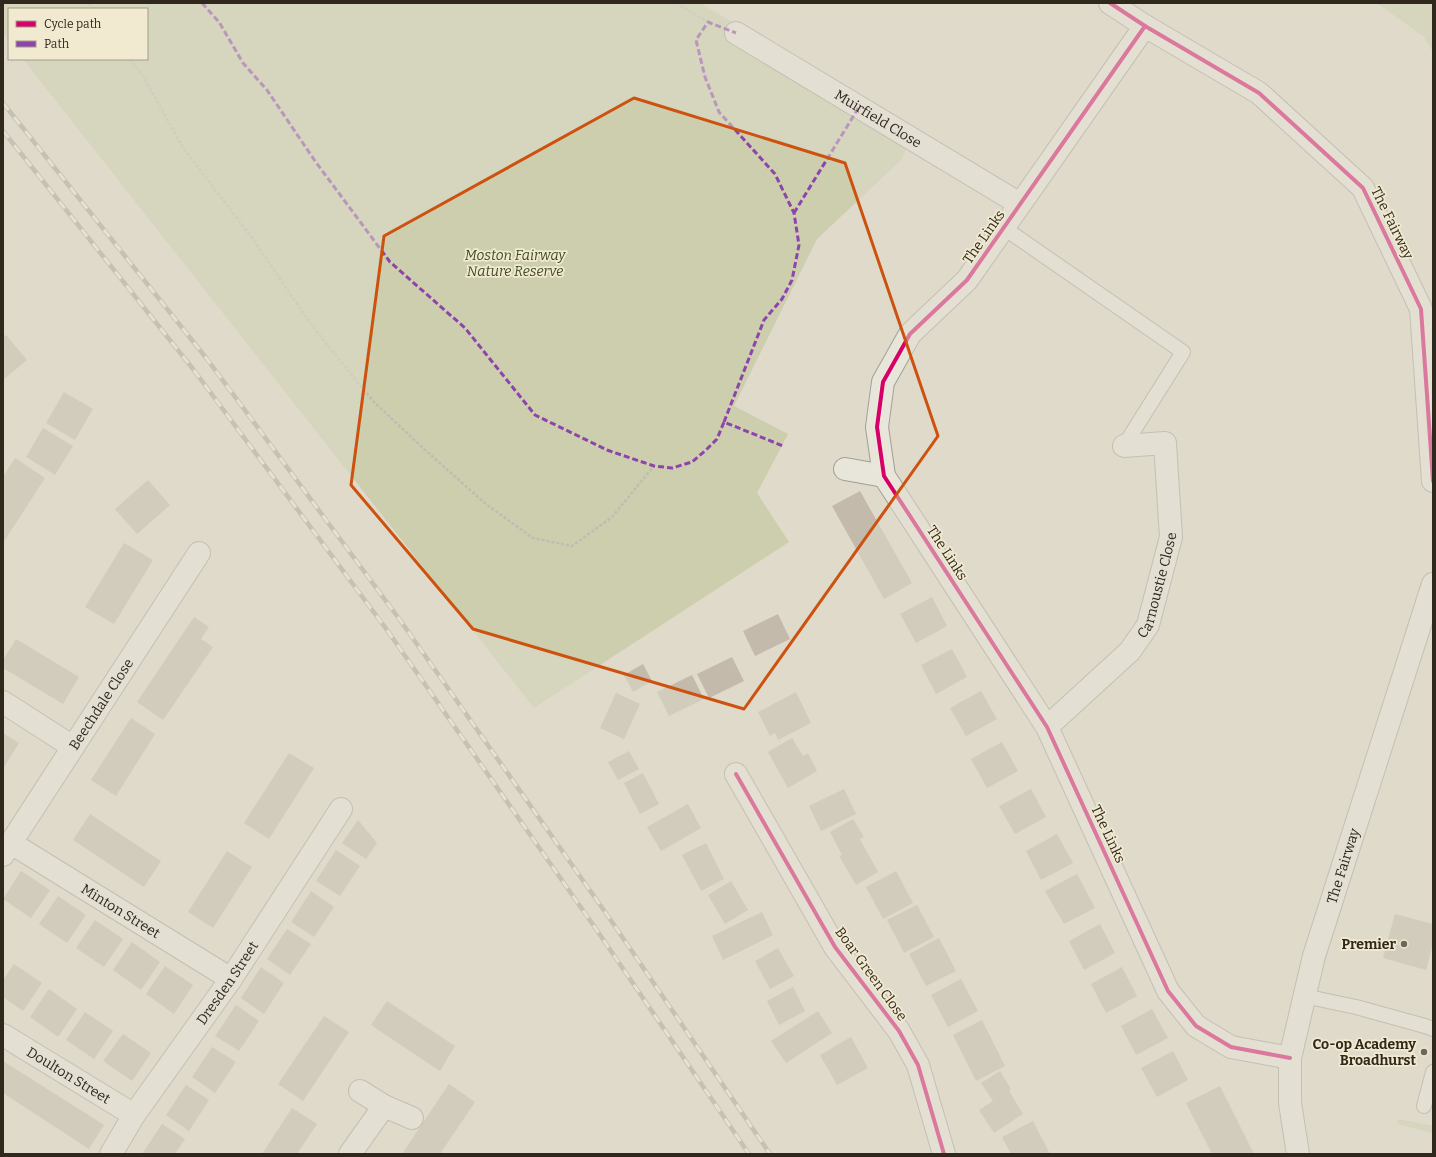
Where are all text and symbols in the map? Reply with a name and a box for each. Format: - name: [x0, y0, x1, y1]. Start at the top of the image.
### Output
- legend: [8, 8, 148, 60]
- text: Cycle path: [44, 17, 102, 31]
- text: Path: [44, 37, 70, 51]
- street label: Muirfield Close: [832, 86, 925, 151]
- street label: The Fairway: [1367, 184, 1417, 262]
- street label: The Links: [959, 207, 1009, 267]
- park label: Moston Fairway Nature Reserve: [465, 247, 566, 280]
- street label: The Links: [923, 522, 971, 584]
- street label: Carnoustie Close: [1133, 532, 1180, 641]
- street label: Beechdale Close: [65, 655, 137, 753]
- street label: The Links: [1087, 802, 1129, 866]
- street label: The Fairway: [1323, 825, 1363, 906]
- street label: Minton Street: [78, 880, 163, 942]
- street label: Boar Green Close: [831, 924, 911, 1024]
- place label: Premier: [1341, 936, 1396, 953]
- street label: Dresden Street: [193, 938, 262, 1028]
- marker: Premier: [1399, 939, 1409, 949]
- place label: Co-op Academy Broadhurst: [1313, 1036, 1416, 1069]
- street label: Doulton Street: [24, 1043, 114, 1107]
- marker: Co-op Academy Broadhurst: [1419, 1047, 1429, 1057]

